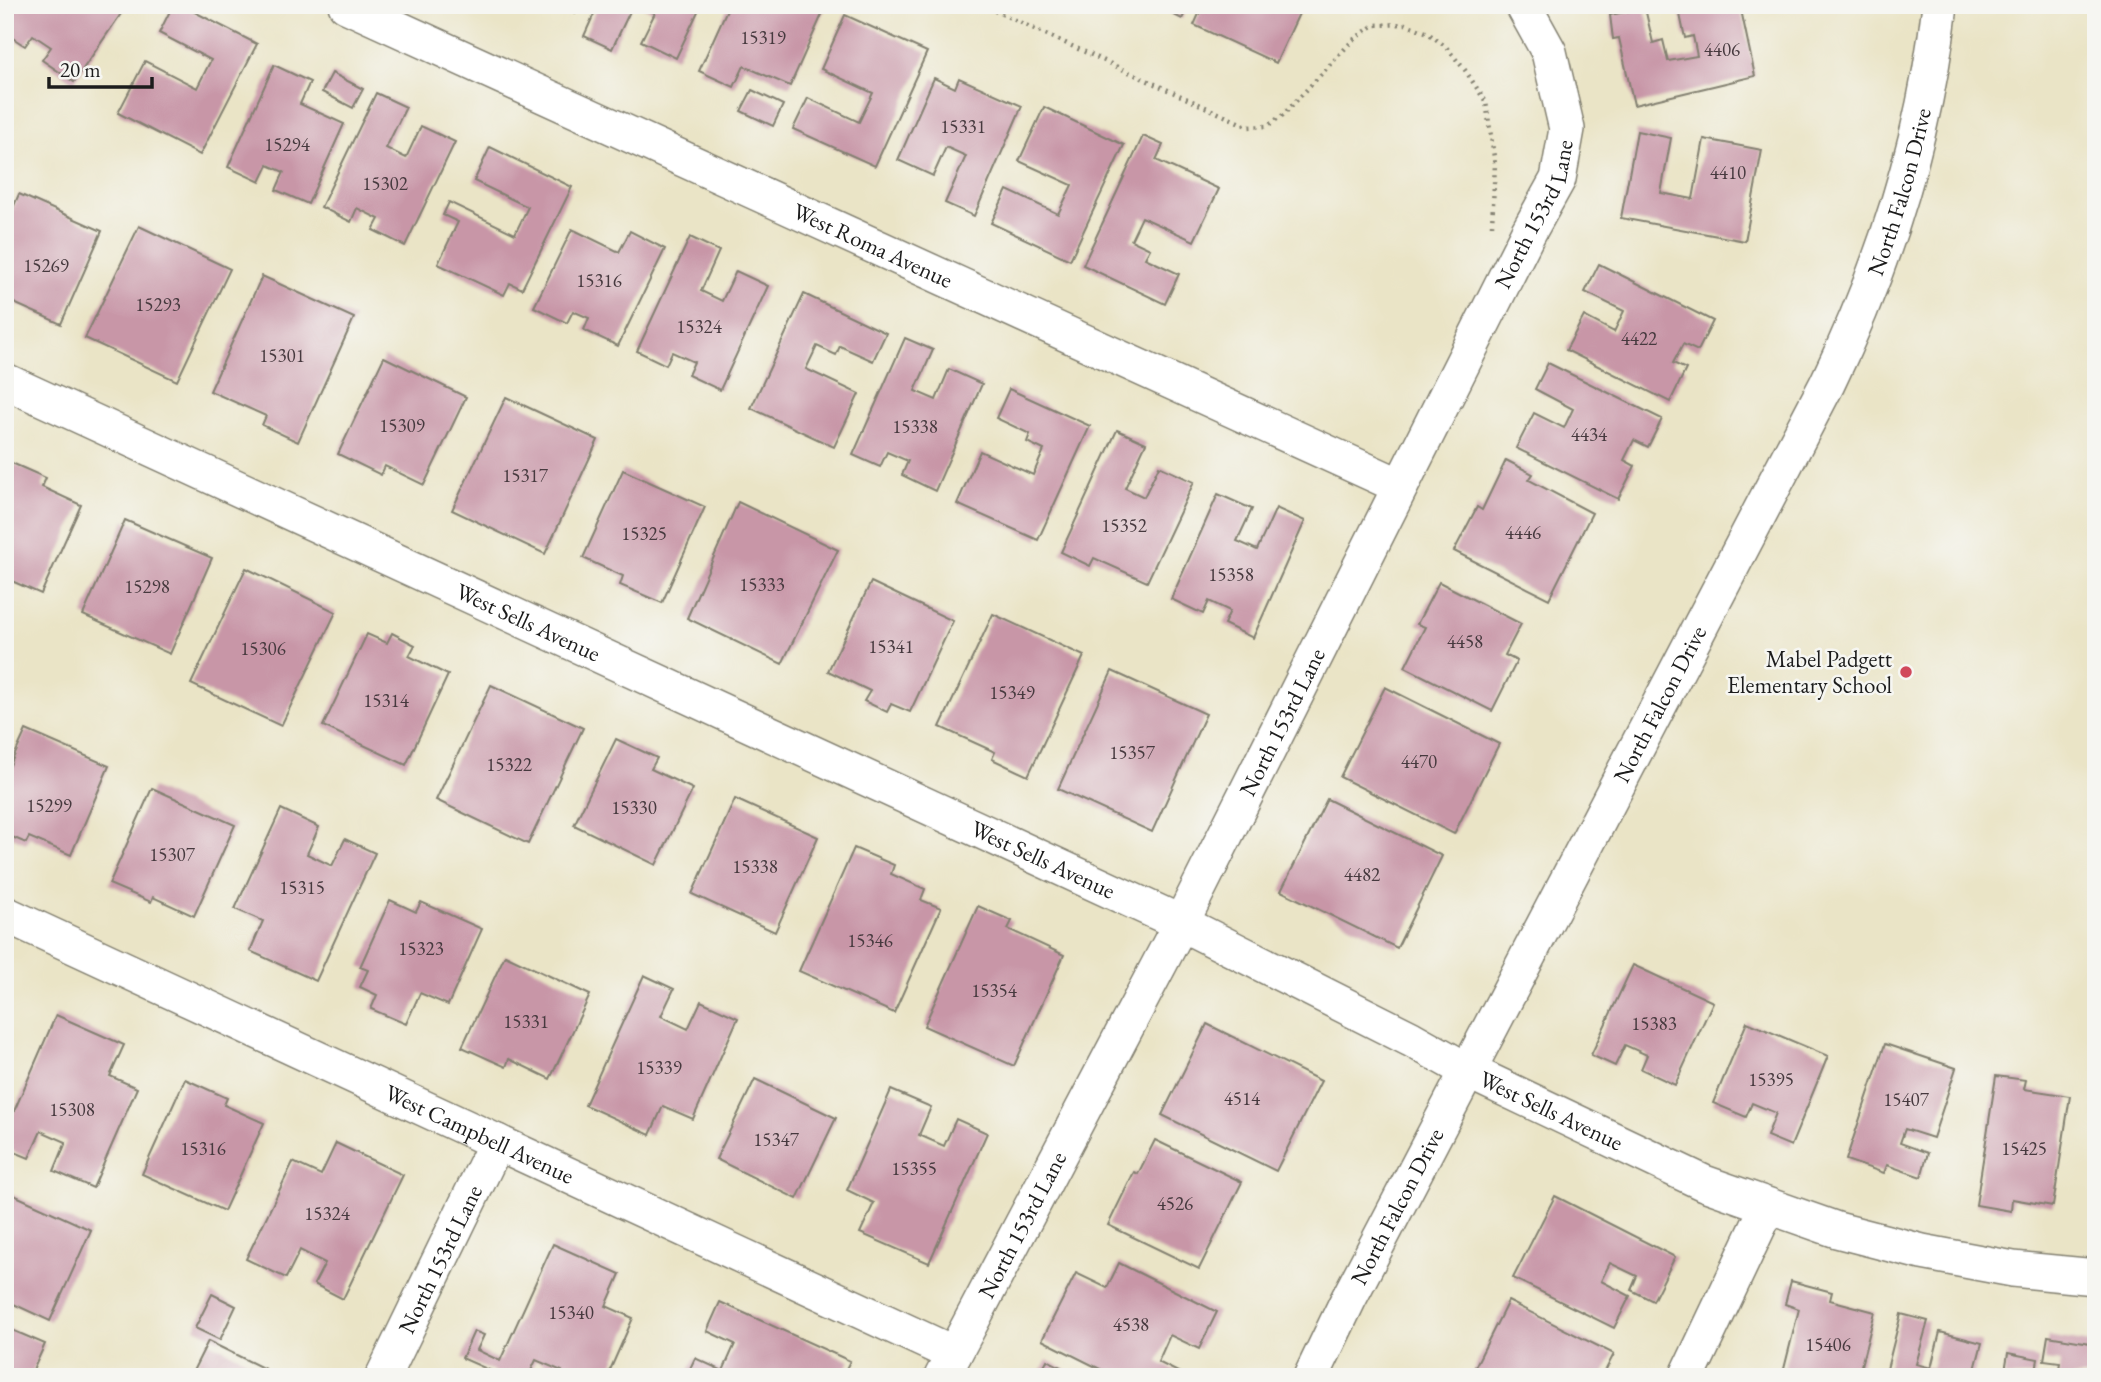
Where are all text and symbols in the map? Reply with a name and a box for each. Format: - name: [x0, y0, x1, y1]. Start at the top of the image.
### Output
- house number: 15319: [740, 25, 786, 50]
- house number: 4406: [1704, 37, 1740, 62]
- scale bar: [49, 46, 152, 90]
- text: 20 m: [60, 56, 101, 83]
- street label: North Falcon Drive: [1860, 105, 1938, 280]
- house number: 15331: [940, 114, 986, 139]
- house number: 15294: [264, 132, 311, 157]
- street label: North 153rd Lane: [1487, 137, 1580, 294]
- house number: 4410: [1710, 160, 1746, 185]
- house number: 15302: [362, 171, 408, 196]
- street label: West Roma Avenue: [788, 196, 957, 295]
- house number: 15269: [23, 253, 69, 278]
- house number: 15316: [576, 268, 622, 293]
- house number: 15293: [135, 292, 181, 317]
- house number: 15324: [676, 314, 723, 339]
- house number: 4422: [1621, 326, 1657, 351]
- house number: 15301: [259, 343, 305, 368]
- house number: 15309: [379, 413, 425, 438]
- house number: 15338: [892, 414, 938, 439]
- house number: 4434: [1571, 422, 1608, 447]
- house number: 15317: [502, 463, 549, 488]
- house number: 15352: [1101, 513, 1147, 538]
- house number: 4446: [1505, 520, 1541, 545]
- house number: 15325: [621, 521, 667, 546]
- house number: 15358: [1208, 562, 1254, 587]
- house number: 15333: [739, 572, 785, 597]
- house number: 15298: [124, 574, 170, 599]
- street label: West Sells Avenue: [451, 576, 605, 668]
- street label: North Falcon Drive: [1606, 620, 1713, 788]
- house number: 4458: [1447, 629, 1483, 654]
- house number: 15341: [868, 634, 914, 659]
- house number: 15306: [240, 636, 286, 661]
- street label: North 153rd Lane: [1232, 643, 1332, 801]
- place label: Mabel Padgett Elementary School: [1727, 644, 1893, 700]
- marker: Mabel Padgett Elementary School: [1898, 664, 1914, 680]
- house number: 15349: [989, 680, 1035, 705]
- house number: 15314: [363, 688, 410, 713]
- house number: 15357: [1109, 740, 1156, 765]
- house number: 4470: [1401, 749, 1437, 774]
- house number: 15322: [486, 752, 532, 777]
- house number: 15299: [26, 793, 72, 818]
- house number: 15330: [611, 795, 657, 820]
- street label: West Sells Avenue: [966, 813, 1120, 906]
- house number: 15307: [149, 842, 196, 867]
- house number: 15338: [732, 854, 778, 879]
- house number: 4482: [1344, 862, 1380, 887]
- house number: 15315: [279, 875, 325, 900]
- house number: 15346: [847, 928, 893, 953]
- house number: 15323: [398, 936, 444, 961]
- house number: 15354: [971, 978, 1018, 1003]
- house number: 15331: [503, 1009, 549, 1034]
- house number: 15383: [1631, 1011, 1677, 1036]
- house number: 15339: [636, 1055, 682, 1080]
- street label: West Sells Avenue: [1474, 1064, 1628, 1157]
- house number: 15395: [1748, 1067, 1794, 1092]
- street label: West Campbell Avenue: [380, 1077, 579, 1191]
- house number: 4514: [1224, 1086, 1261, 1111]
- house number: 15407: [1883, 1087, 1930, 1112]
- house number: 15308: [49, 1097, 95, 1122]
- street label: North Falcon Drive: [1344, 1123, 1450, 1290]
- house number: 15347: [753, 1127, 800, 1152]
- house number: 15316: [180, 1136, 226, 1161]
- house number: 15425: [2001, 1136, 2047, 1161]
- street label: North 153rd Lane: [971, 1146, 1073, 1303]
- house number: 15355: [891, 1156, 937, 1181]
- street label: North 153rd Lane: [391, 1180, 489, 1338]
- house number: 4526: [1157, 1191, 1193, 1216]
- house number: 15324: [304, 1201, 351, 1226]
- house number: 15340: [548, 1300, 594, 1325]
- house number: 4538: [1113, 1312, 1149, 1337]
- house number: 15406: [1805, 1332, 1851, 1357]

